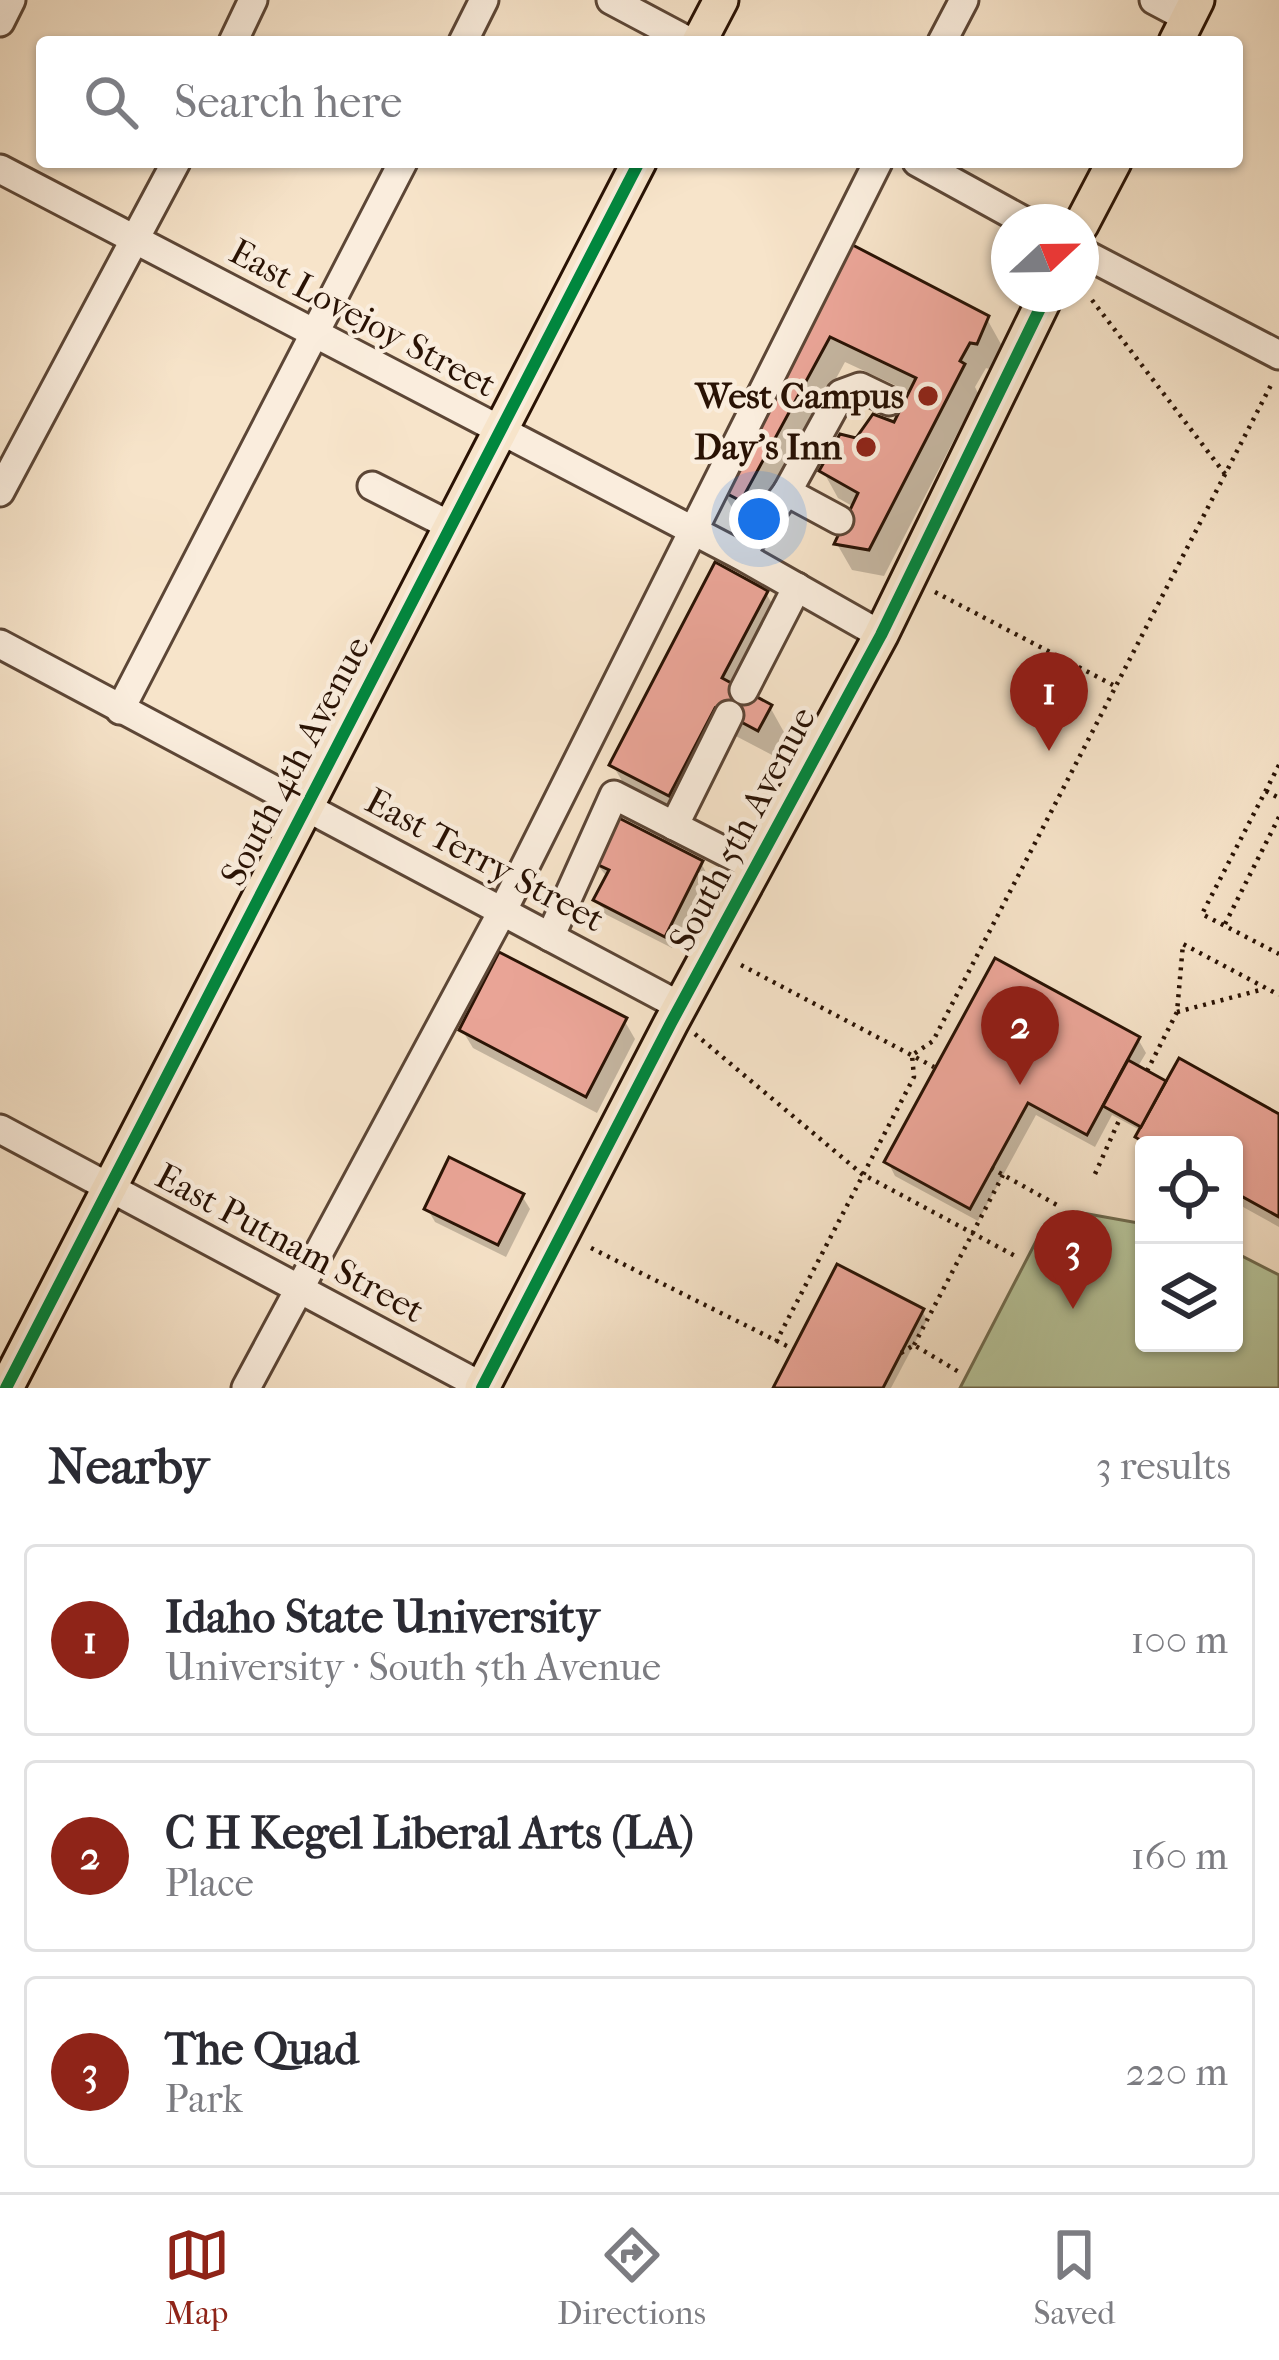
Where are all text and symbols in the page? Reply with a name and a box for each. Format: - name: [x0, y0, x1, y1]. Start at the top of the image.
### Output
- search box: [36, 36, 1243, 168]
- icon: search: [78, 69, 144, 135]
- text: Search here: [174, 76, 402, 129]
- north arrow: [991, 204, 1099, 312]
- street label: East Lovejoy Street: [223, 230, 503, 406]
- place label: West Campus: [694, 375, 904, 417]
- marker: West Campus: [915, 383, 941, 409]
- place label: Day's Inn: [694, 426, 843, 468]
- marker: Day's Inn: [853, 434, 879, 460]
- your location: [729, 489, 789, 549]
- street label: South 4th Avenue: [212, 629, 378, 893]
- pin: 1: [1010, 652, 1088, 751]
- street label: South 5th Avenue: [660, 700, 824, 958]
- street label: East Terry Street: [359, 779, 612, 941]
- pin: 2: [981, 986, 1059, 1085]
- map controls: [1135, 1136, 1243, 1352]
- button: locate: [1135, 1136, 1243, 1244]
- street label: East Putnam Street: [149, 1155, 431, 1331]
- pin: 3: [1034, 1210, 1112, 1309]
- button: layers: [1135, 1244, 1243, 1352]
- text: Nearby: [48, 1436, 209, 1496]
- text: 3 results: [1096, 1443, 1231, 1489]
- text: Idaho State University: [165, 1591, 599, 1644]
- text: 1: [83, 1617, 97, 1663]
- text: 100 m: [1130, 1617, 1228, 1663]
- text: University · South 5th Avenue: [165, 1644, 661, 1690]
- text: C H Kegel Liberal Arts (LA): [165, 1807, 694, 1860]
- text: 2: [80, 1833, 100, 1879]
- text: 160 m: [1131, 1833, 1228, 1879]
- text: Place: [165, 1860, 254, 1906]
- text: The Quad: [165, 2023, 359, 2076]
- text: 3: [82, 2049, 98, 2095]
- text: 220 m: [1126, 2049, 1228, 2095]
- text: Park: [165, 2076, 243, 2122]
- tab: Map: [164, 2222, 230, 2333]
- tab: Directions: [557, 2222, 706, 2333]
- tab: Saved: [1033, 2222, 1115, 2333]

